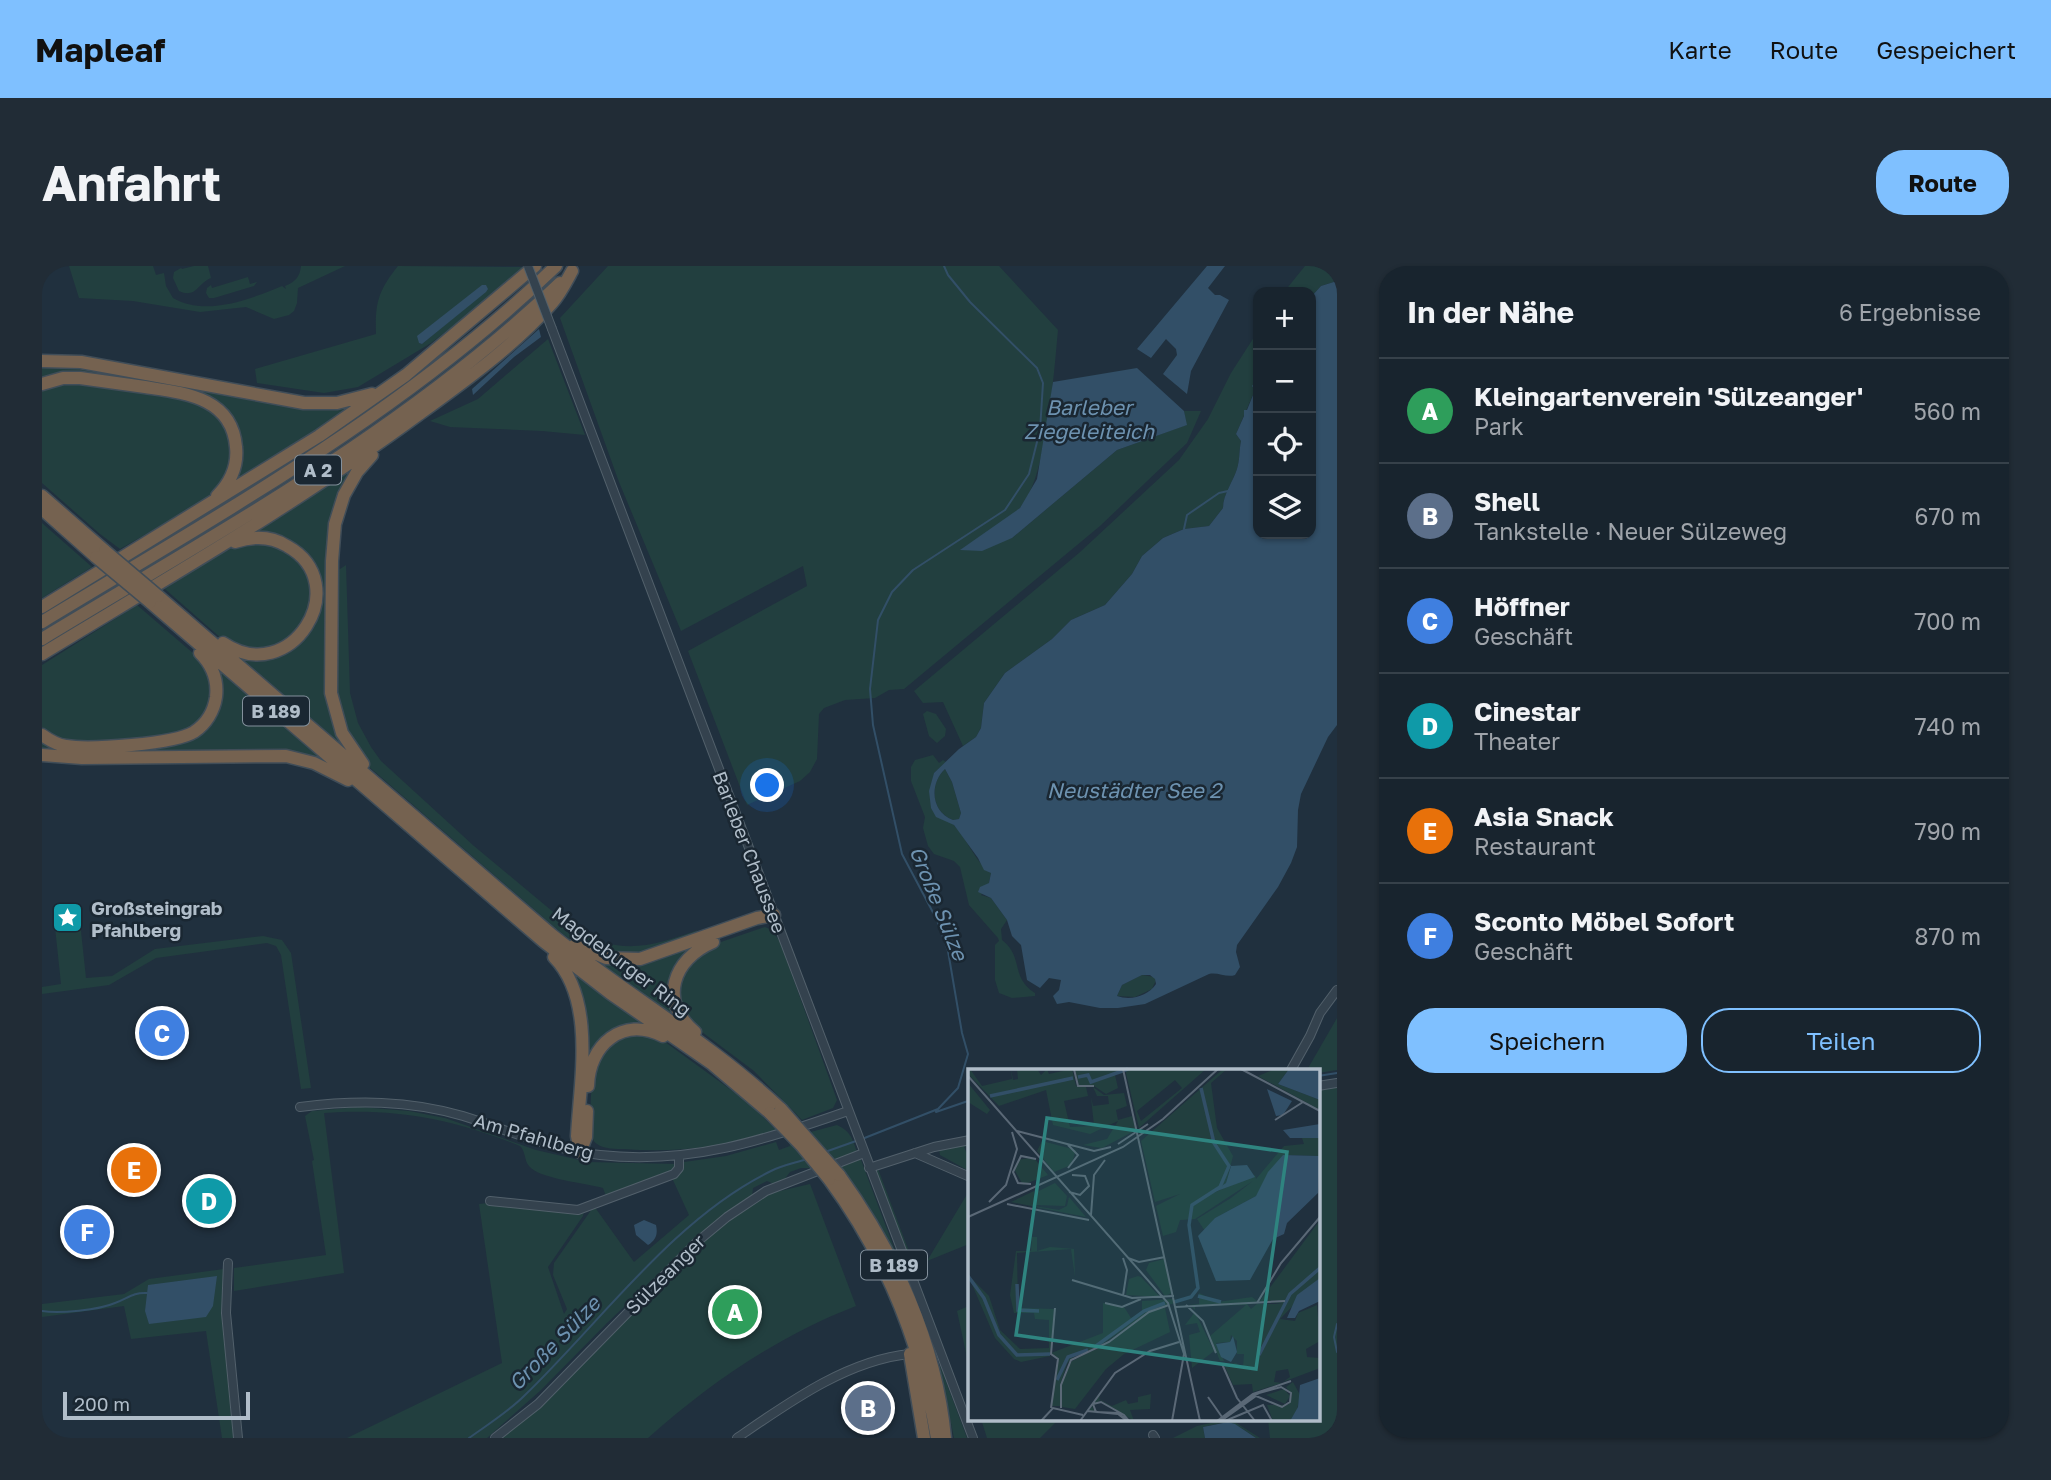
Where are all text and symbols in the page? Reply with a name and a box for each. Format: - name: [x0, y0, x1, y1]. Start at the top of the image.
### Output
- text: Mapleaf: [35, 30, 165, 69]
- text: Karte: [1668, 35, 1732, 64]
- text: Route: [1770, 35, 1838, 64]
- text: Gespeichert: [1876, 35, 2016, 64]
- button: Route: [1876, 150, 2009, 215]
- text: Anfahrt: [42, 153, 221, 212]
- map controls: [1253, 287, 1316, 539]
- button: +: [1253, 287, 1316, 350]
- text: In der Nähe: [1407, 294, 1574, 330]
- text: 6 Ergebnisse: [1839, 298, 1981, 326]
- button: −: [1253, 350, 1316, 413]
- text: Kleingartenverein 'Sülzeanger': [1474, 381, 1863, 412]
- water label: Barleber Ziegeleiteich: [1024, 394, 1155, 444]
- text: A: [1422, 397, 1438, 425]
- text: 560 m: [1913, 397, 1981, 425]
- text: Park: [1474, 412, 1524, 440]
- button: locate: [1253, 413, 1316, 476]
- road number: A 2: [295, 456, 341, 484]
- button: layers: [1253, 476, 1316, 539]
- text: Shell: [1474, 486, 1540, 517]
- text: B: [1422, 502, 1438, 530]
- text: 670 m: [1915, 502, 1981, 530]
- text: Tankstelle · Neuer Sülzeweg: [1474, 517, 1787, 545]
- text: Höffner: [1474, 591, 1570, 622]
- text: C: [1422, 607, 1438, 635]
- text: 700 m: [1914, 607, 1981, 635]
- text: Geschäft: [1474, 622, 1573, 650]
- road number: B 189: [243, 696, 309, 726]
- text: Cinestar: [1474, 696, 1581, 727]
- text: D: [1422, 712, 1438, 740]
- text: 740 m: [1914, 712, 1981, 740]
- text: Theater: [1474, 727, 1560, 755]
- street label: Barleber Chaussee: [709, 768, 791, 936]
- your location: [750, 768, 784, 802]
- water label: Neustädter See 2: [1047, 777, 1223, 803]
- text: Asia Snack: [1474, 801, 1614, 832]
- text: E: [1423, 817, 1437, 845]
- text: 790 m: [1915, 817, 1981, 845]
- text: Restaurant: [1474, 832, 1596, 860]
- water label: Große Sülze: [904, 842, 974, 966]
- place label: Großsteingrab Pfahlberg: [91, 896, 223, 941]
- place icon: Großsteingrab Pfahlberg: [51, 901, 85, 935]
- street label: Magdeburger Ring: [548, 901, 696, 1021]
- text: Sconto Möbel Sofort: [1474, 906, 1734, 937]
- text: F: [1423, 922, 1437, 950]
- text: 870 m: [1914, 922, 1981, 950]
- text: Geschäft: [1474, 937, 1573, 965]
- pin: C: [139, 1007, 185, 1059]
- button: Speichern: [1407, 1008, 1687, 1073]
- button: Teilen: [1701, 1008, 1981, 1073]
- inset map: [968, 1069, 1320, 1420]
- street label: Am Pfahlberg: [471, 1108, 597, 1164]
- pin: E: [111, 1144, 157, 1196]
- pin: D: [186, 1175, 232, 1227]
- pin: F: [64, 1206, 110, 1258]
- street label: Sülzeanger: [620, 1229, 710, 1319]
- road number: B 189: [861, 1250, 927, 1280]
- pin: A: [712, 1286, 758, 1338]
- water label: Große Sülze: [503, 1289, 607, 1396]
- pin: B: [845, 1382, 891, 1434]
- scale bar: [63, 1389, 250, 1421]
- text: 200 m: [74, 1392, 130, 1415]

